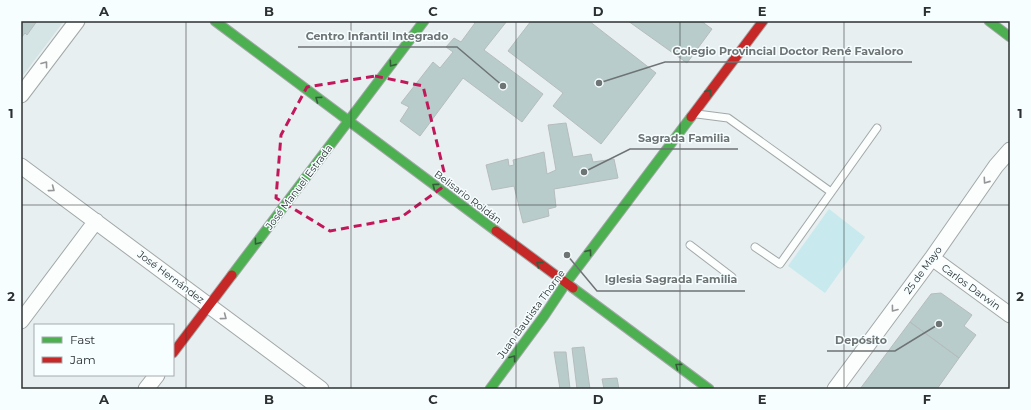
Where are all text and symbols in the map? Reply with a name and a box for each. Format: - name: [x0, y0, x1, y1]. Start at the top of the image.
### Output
- text: A: [98, 3, 110, 19]
- text: B: [264, 3, 274, 19]
- text: C: [428, 3, 438, 19]
- text: D: [593, 3, 604, 19]
- text: E: [758, 3, 767, 19]
- text: F: [923, 3, 931, 19]
- callout: Centro Infantil Integrado: [298, 24, 457, 47]
- text: Centro Infantil Integrado: [306, 29, 448, 43]
- callout: Colegio Provincial Doctor René Favaloro: [665, 39, 912, 62]
- text: Colegio Provincial Doctor René Favaloro: [673, 44, 904, 58]
- one-way arrow: [390, 59, 397, 66]
- one-way arrow: [40, 61, 47, 68]
- one-way arrow: [704, 90, 711, 97]
- one-way arrow: [315, 97, 322, 104]
- text: 1: [8, 105, 14, 121]
- text: 1: [1017, 105, 1023, 121]
- callout: Sagrada Familia: [630, 126, 738, 149]
- text: Sagrada Familia: [638, 131, 730, 145]
- street label: José Manuel Estrada: [262, 142, 335, 233]
- street label: Belisario Roldán: [432, 167, 504, 227]
- one-way arrow: [984, 176, 991, 183]
- one-way arrow: [48, 184, 55, 191]
- one-way arrow: [432, 184, 439, 191]
- one-way arrow: [255, 238, 262, 245]
- street label: 25 de Mayo: [901, 243, 945, 297]
- street label: José Hernández: [134, 247, 207, 306]
- one-way arrow: [584, 250, 591, 257]
- street label: Carlos Darwin: [939, 261, 1003, 313]
- one-way arrow: [537, 262, 544, 269]
- street label: Juan Bautista Thorne: [494, 267, 568, 362]
- callout: Iglesia Sagrada Familia: [597, 268, 745, 291]
- text: Iglesia Sagrada Familia: [605, 272, 738, 286]
- text: 2: [7, 288, 15, 304]
- text: 2: [1016, 288, 1024, 304]
- one-way arrow: [891, 305, 899, 312]
- one-way arrow: [219, 312, 226, 319]
- legend: [34, 324, 174, 376]
- callout: Depósito: [827, 328, 895, 351]
- text: Fast: [70, 332, 95, 347]
- text: Depósito: [835, 333, 887, 347]
- text: Jam: [69, 352, 96, 367]
- one-way arrow: [508, 355, 515, 362]
- one-way arrow: [675, 364, 682, 371]
- text: A: [98, 391, 110, 407]
- text: B: [264, 391, 274, 407]
- text: C: [428, 391, 438, 407]
- text: D: [593, 391, 604, 407]
- text: E: [758, 391, 767, 407]
- text: F: [923, 391, 931, 407]

